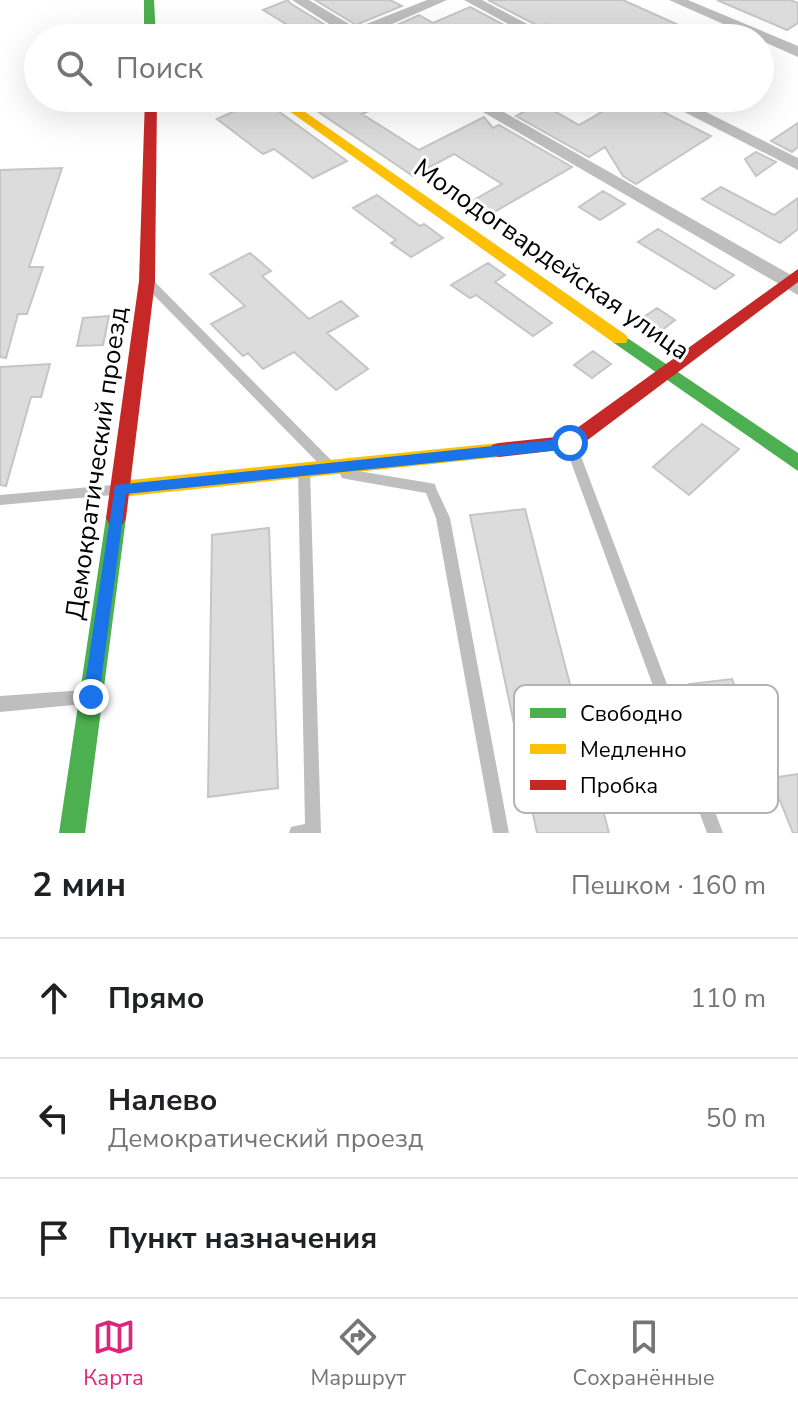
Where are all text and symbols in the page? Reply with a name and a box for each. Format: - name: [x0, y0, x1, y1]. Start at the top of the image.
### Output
- search box: [24, 24, 774, 112]
- icon: search: [52, 46, 96, 90]
- text: Поиск: [116, 48, 203, 89]
- street label: Молодогвардейская улица: [407, 151, 697, 368]
- street label: Демократический проезд: [57, 304, 136, 622]
- route start: [552, 425, 588, 461]
- route end: [73, 679, 109, 715]
- legend: [514, 685, 778, 813]
- text: Свободно: [580, 699, 683, 729]
- text: Медленно: [580, 735, 687, 765]
- text: Пробка: [580, 771, 658, 801]
- text: 2 мин: [32, 862, 126, 908]
- text: Пешком · 160 m: [571, 868, 766, 903]
- icon: ahead: [32, 976, 76, 1020]
- text: Прямо: [108, 978, 205, 1019]
- text: 110 m: [690, 981, 766, 1016]
- text: Налево: [108, 1080, 217, 1121]
- icon: left: [32, 1096, 76, 1140]
- text: 50 m: [706, 1101, 766, 1136]
- text: Демократический проезд: [108, 1121, 423, 1156]
- icon: arrive: [32, 1216, 76, 1260]
- text: Пункт назначения: [108, 1218, 377, 1259]
- tab: Карта: [83, 1315, 144, 1393]
- tab: Маршрут: [310, 1315, 406, 1393]
- tab: Сохранённые: [573, 1315, 715, 1393]

